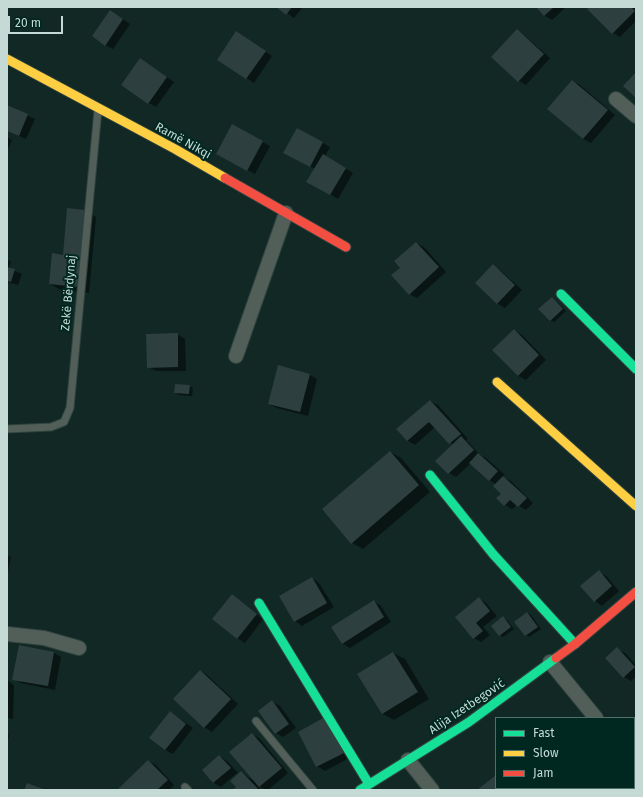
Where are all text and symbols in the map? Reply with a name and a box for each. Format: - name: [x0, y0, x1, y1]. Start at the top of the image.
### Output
- scale bar: [10, 8, 65, 34]
- text: 20 m: [15, 16, 41, 30]
- street label: Ramë Nikqi: [152, 120, 214, 162]
- street label: Zekë Bërdynaj: [59, 254, 79, 332]
- street label: Alija Izetbegović: [426, 676, 508, 738]
- legend: [495, 717, 635, 789]
- text: Fast: [533, 726, 555, 740]
- text: Slow: [533, 746, 559, 760]
- text: Jam: [533, 766, 553, 780]

